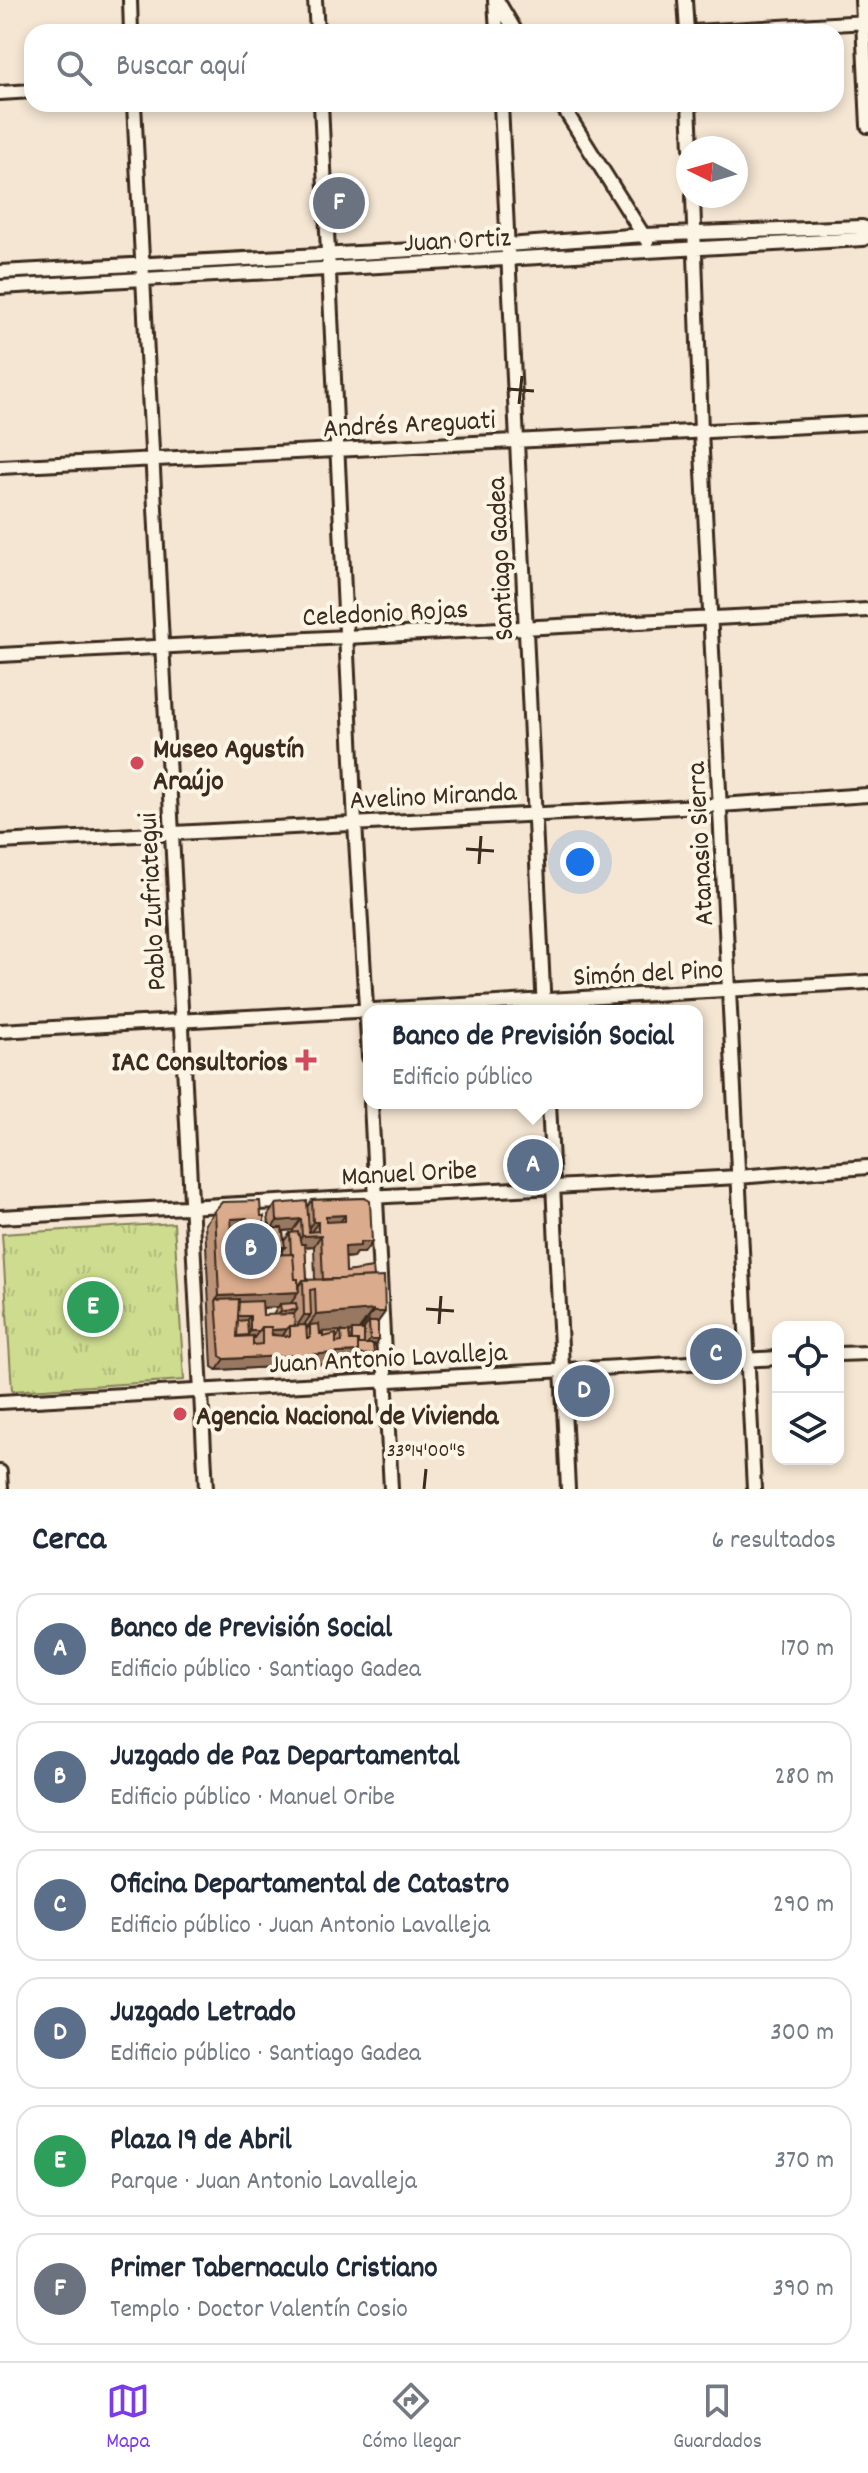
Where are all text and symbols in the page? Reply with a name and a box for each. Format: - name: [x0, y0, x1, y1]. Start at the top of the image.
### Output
- search box: [24, 24, 844, 112]
- icon: search: [52, 46, 96, 90]
- text: Buscar aquí: [116, 47, 246, 90]
- north arrow: [676, 136, 748, 208]
- pin: F: [313, 173, 365, 233]
- street label: Juan Ortiz: [403, 220, 512, 266]
- street label: Andrés Areguati: [322, 402, 497, 451]
- street label: Santiago Gadea: [479, 475, 527, 642]
- street label: Celedonio Rojas: [301, 592, 469, 640]
- place label: Museo Agustín Araújo: [153, 732, 304, 804]
- marker: Museo Agustín Araújo: [128, 754, 146, 772]
- street label: Atanasio Sierra: [679, 760, 727, 927]
- street label: Avelino Miranda: [349, 775, 519, 823]
- street label: Pablo Zufriategui: [130, 812, 180, 992]
- your location: [560, 842, 600, 882]
- street label: Simón del Pino: [572, 952, 724, 1000]
- popup: [363, 1005, 703, 1109]
- text: Banco de Previsión Social: [392, 1017, 674, 1060]
- place label: IAC Consultorios: [111, 1045, 288, 1085]
- marker: IAC Consultorios: [295, 1049, 317, 1071]
- text: Edificio público: [392, 1060, 533, 1097]
- pin: A: [507, 1135, 559, 1195]
- street label: Manuel Oribe: [340, 1152, 478, 1200]
- pin: B: [225, 1219, 277, 1279]
- pin: E: [67, 1277, 119, 1337]
- map controls: [772, 1321, 844, 1465]
- button: locate: [772, 1321, 844, 1393]
- pin: C: [690, 1324, 742, 1384]
- street label: Juan Antonio Lavalleja: [268, 1335, 509, 1387]
- pin: D: [558, 1361, 610, 1421]
- button: layers: [772, 1393, 844, 1465]
- place label: Agencia Nacional de Vivienda: [196, 1399, 499, 1439]
- marker: Agencia Nacional de Vivienda: [171, 1405, 189, 1423]
- text: 33°14'00"S: [387, 1438, 465, 1466]
- text: Cerca: [32, 1517, 106, 1566]
- text: 6 resultados: [711, 1523, 836, 1560]
- text: Banco de Previsión Social: [110, 1609, 392, 1652]
- text: A: [53, 1631, 67, 1668]
- text: 170 m: [780, 1631, 834, 1668]
- text: Edificio público · Santiago Gadea: [110, 1652, 421, 1689]
- text: Juzgado de Paz Departamental: [110, 1737, 460, 1780]
- text: B: [54, 1759, 66, 1796]
- text: 280 m: [774, 1759, 834, 1796]
- text: Edificio público · Manuel Oribe: [110, 1780, 395, 1817]
- text: Oficina Departamental de Catastro: [110, 1865, 509, 1908]
- text: C: [54, 1887, 66, 1924]
- text: 290 m: [773, 1887, 834, 1924]
- text: Edificio público · Juan Antonio Lavalleja: [110, 1908, 490, 1945]
- text: Juzgado Letrado: [110, 1993, 296, 2036]
- text: D: [53, 2015, 67, 2052]
- text: 300 m: [770, 2015, 834, 2052]
- text: Edificio público · Santiago Gadea: [110, 2036, 421, 2073]
- text: Plaza 19 de Abril: [110, 2121, 292, 2164]
- text: E: [54, 2143, 66, 2180]
- text: 370 m: [775, 2143, 834, 2180]
- text: Parque · Juan Antonio Lavalleja: [110, 2164, 417, 2201]
- text: Primer Tabernaculo Cristiano: [110, 2249, 438, 2292]
- text: F: [54, 2271, 66, 2308]
- text: 390 m: [773, 2271, 834, 2308]
- text: Templo · Doctor Valentín Cosio: [110, 2292, 408, 2329]
- tab: Mapa: [106, 2379, 150, 2458]
- tab: Cómo llegar: [362, 2379, 461, 2458]
- tab: Guardados: [673, 2379, 762, 2458]

